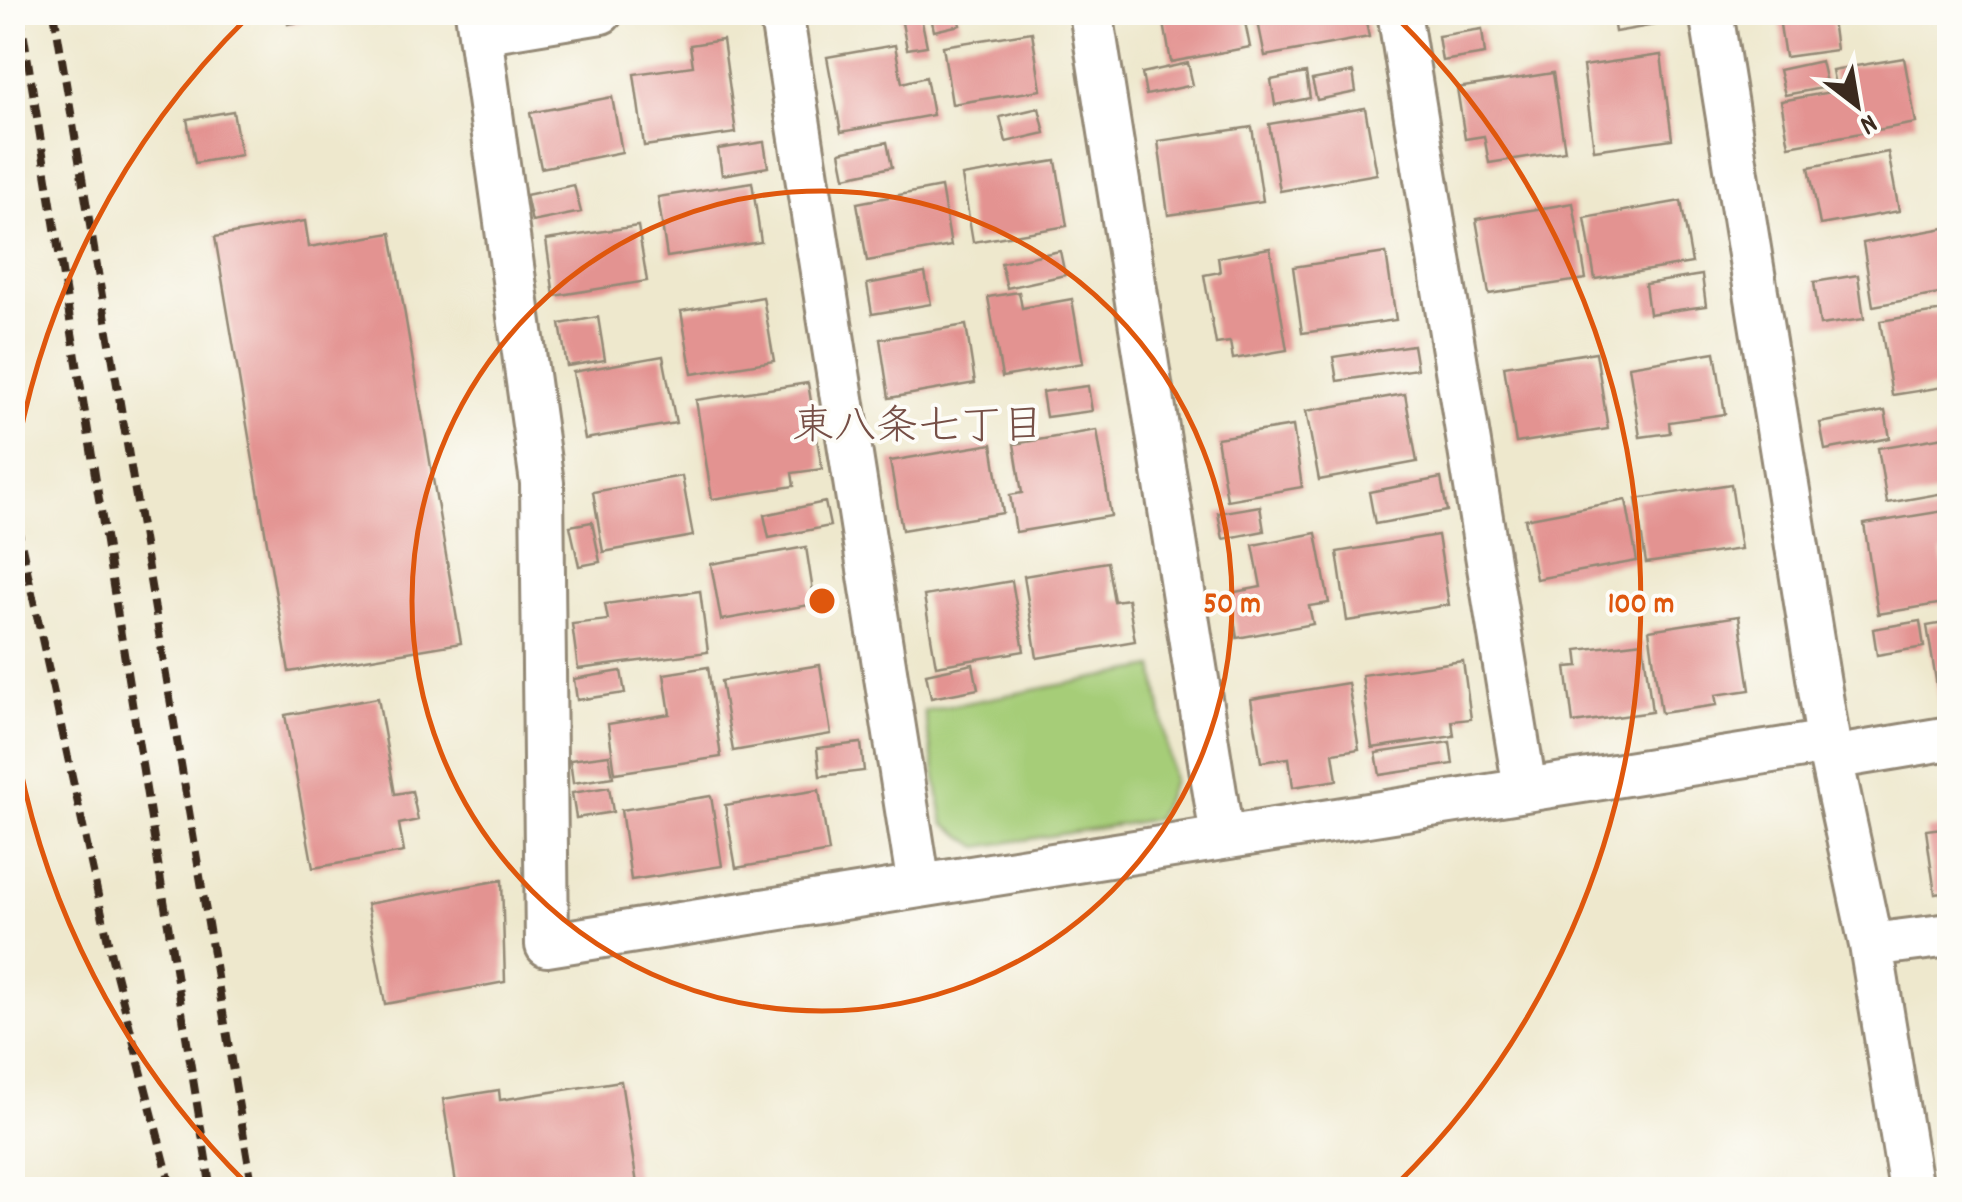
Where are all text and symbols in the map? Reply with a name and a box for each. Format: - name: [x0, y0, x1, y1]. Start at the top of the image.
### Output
- north arrow: [1807, 55, 1907, 155]
- text: N: [1851, 101, 1884, 143]
- district label: 東八条七丁目: [792, 400, 1044, 460]
- centre of rings: [804, 583, 840, 619]
- text: 50 m: [1203, 585, 1261, 628]
- text: 100 m: [1608, 585, 1674, 628]

